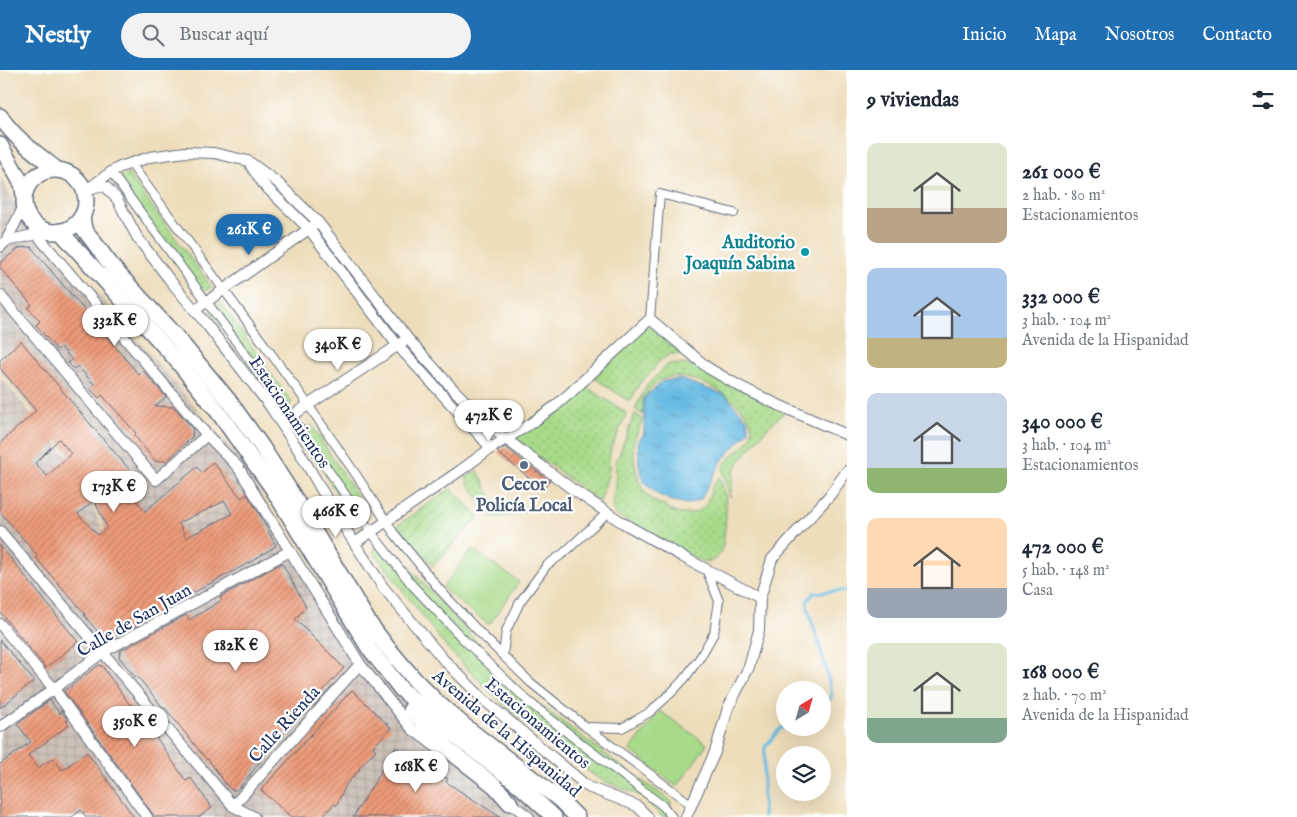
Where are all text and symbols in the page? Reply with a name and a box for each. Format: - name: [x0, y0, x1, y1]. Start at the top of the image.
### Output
- search box: [121, 13, 471, 58]
- text: Nestly: [25, 20, 91, 51]
- icon: search: [139, 21, 167, 49]
- text: Buscar aquí: [179, 23, 268, 47]
- text: Inicio: [962, 24, 1007, 47]
- text: Mapa: [1035, 24, 1077, 47]
- text: Nosotros: [1105, 24, 1174, 47]
- text: Contacto: [1202, 24, 1272, 47]
- icon: filters: [1249, 86, 1277, 114]
- text: 9 viviendas: [867, 87, 959, 114]
- text: 261 000 €: [1022, 159, 1101, 186]
- icon: home: [907, 163, 967, 223]
- text: 2 hab. · 80 m²: [1022, 186, 1105, 206]
- text: Estacionamientos: [1022, 206, 1138, 226]
- pin: 261K €: [208, 214, 290, 256]
- text: 261K €: [227, 220, 271, 240]
- place label: Auditorio Joaquín Sabina: [683, 232, 796, 276]
- marker: Auditorio Joaquín Sabina: [799, 246, 811, 258]
- text: 332 000 €: [1022, 284, 1100, 311]
- icon: home: [907, 288, 967, 348]
- pin: 332K €: [74, 304, 156, 347]
- text: 332K €: [93, 311, 137, 331]
- text: 3 hab. · 104 m²: [1022, 311, 1111, 331]
- pin: 340K €: [297, 328, 379, 371]
- text: Avenida de la Hispanidad: [1022, 331, 1189, 351]
- text: 340K €: [315, 335, 361, 355]
- street label: Estacionamientos: [243, 352, 335, 473]
- pin: 472K €: [448, 400, 530, 442]
- text: 472K €: [466, 406, 512, 426]
- text: 340 000 €: [1022, 409, 1103, 436]
- icon: home: [907, 413, 967, 473]
- text: 3 hab. · 104 m²: [1022, 436, 1111, 456]
- text: Estacionamientos: [1022, 456, 1138, 476]
- marker: Cecor Policía Local: [518, 459, 530, 471]
- pin: 173K €: [73, 470, 155, 513]
- place label: Cecor Policía Local: [476, 474, 573, 518]
- text: 173K €: [92, 477, 136, 497]
- pin: 466K €: [295, 496, 377, 538]
- text: 466K €: [313, 502, 359, 522]
- text: 472 000 €: [1022, 534, 1104, 561]
- icon: home: [907, 538, 967, 598]
- text: 5 hab. · 148 m²: [1022, 561, 1110, 581]
- street label: Calle de San Juan: [73, 579, 196, 663]
- text: Casa: [1022, 581, 1053, 601]
- pin: 182K €: [195, 630, 277, 672]
- text: 182K €: [214, 636, 258, 656]
- text: 168 000 €: [1022, 659, 1099, 686]
- icon: home: [907, 663, 967, 723]
- street label: Avenida de la Hispanidad: [426, 664, 586, 803]
- street label: Estacionamientos: [480, 673, 595, 775]
- street label: Calle Rienda: [244, 681, 326, 768]
- north arrow: [776, 681, 831, 736]
- map controls: [776, 681, 831, 801]
- text: 2 hab. · 70 m²: [1022, 686, 1107, 706]
- pin: 350K €: [94, 706, 176, 748]
- text: Avenida de la Hispanidad: [1022, 706, 1189, 726]
- text: 350K €: [113, 712, 157, 732]
- button: layers: [776, 746, 831, 801]
- pin: 168K €: [375, 750, 457, 793]
- text: 168K €: [394, 757, 438, 777]

